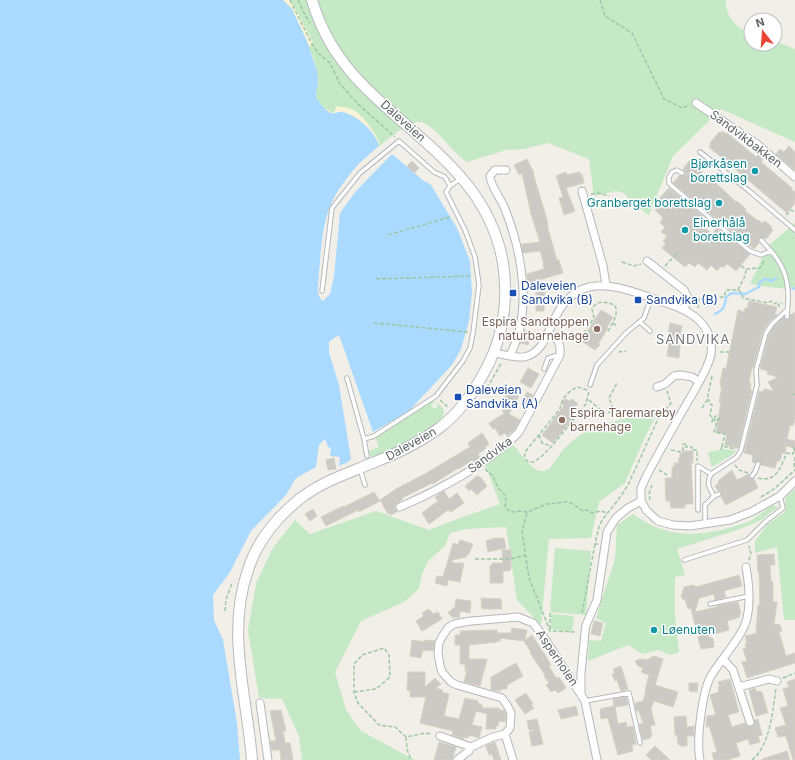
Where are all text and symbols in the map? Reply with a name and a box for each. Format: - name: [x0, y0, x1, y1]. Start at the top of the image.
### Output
- north arrow: [743, 12, 783, 52]
- text: N: [754, 15, 766, 30]
- street label: Daleveien: [378, 96, 429, 145]
- street label: Sandvikbakken: [707, 107, 785, 171]
- place label: Bjørkåsen borettslag: [690, 156, 747, 185]
- marker: Bjørkåsen borettslag: [750, 166, 760, 176]
- place label: Granberget borettslag: [587, 195, 711, 210]
- marker: Granberget borettslag: [714, 198, 724, 208]
- place label: Einerhålå borettslag: [693, 215, 750, 244]
- marker: Einerhålå borettslag: [680, 225, 690, 235]
- place label: Daleveien Sandvika (B): [521, 278, 593, 307]
- marker: Daleveien Sandvika (B): [508, 288, 518, 298]
- place label: Sandvika (B): [646, 292, 718, 307]
- marker: Sandvika (B): [633, 295, 643, 305]
- place label: Espira Sandtoppen naturbarnehage: [482, 314, 589, 343]
- marker: Espira Sandtoppen naturbarnehage: [592, 324, 602, 334]
- district label: SANDVIKA: [656, 331, 730, 347]
- place label: Daleveien Sandvika (A): [466, 382, 538, 411]
- marker: Daleveien Sandvika (A): [453, 392, 463, 402]
- place label: Espira Taremareby barnehage: [570, 405, 676, 434]
- marker: Espira Taremareby barnehage: [557, 415, 567, 425]
- street label: Daleveien: [383, 424, 439, 464]
- street label: Sandvika: [464, 433, 515, 476]
- place label: Løenuten: [662, 622, 715, 637]
- marker: Løenuten: [649, 625, 659, 635]
- street label: Asperholen: [533, 627, 582, 689]

